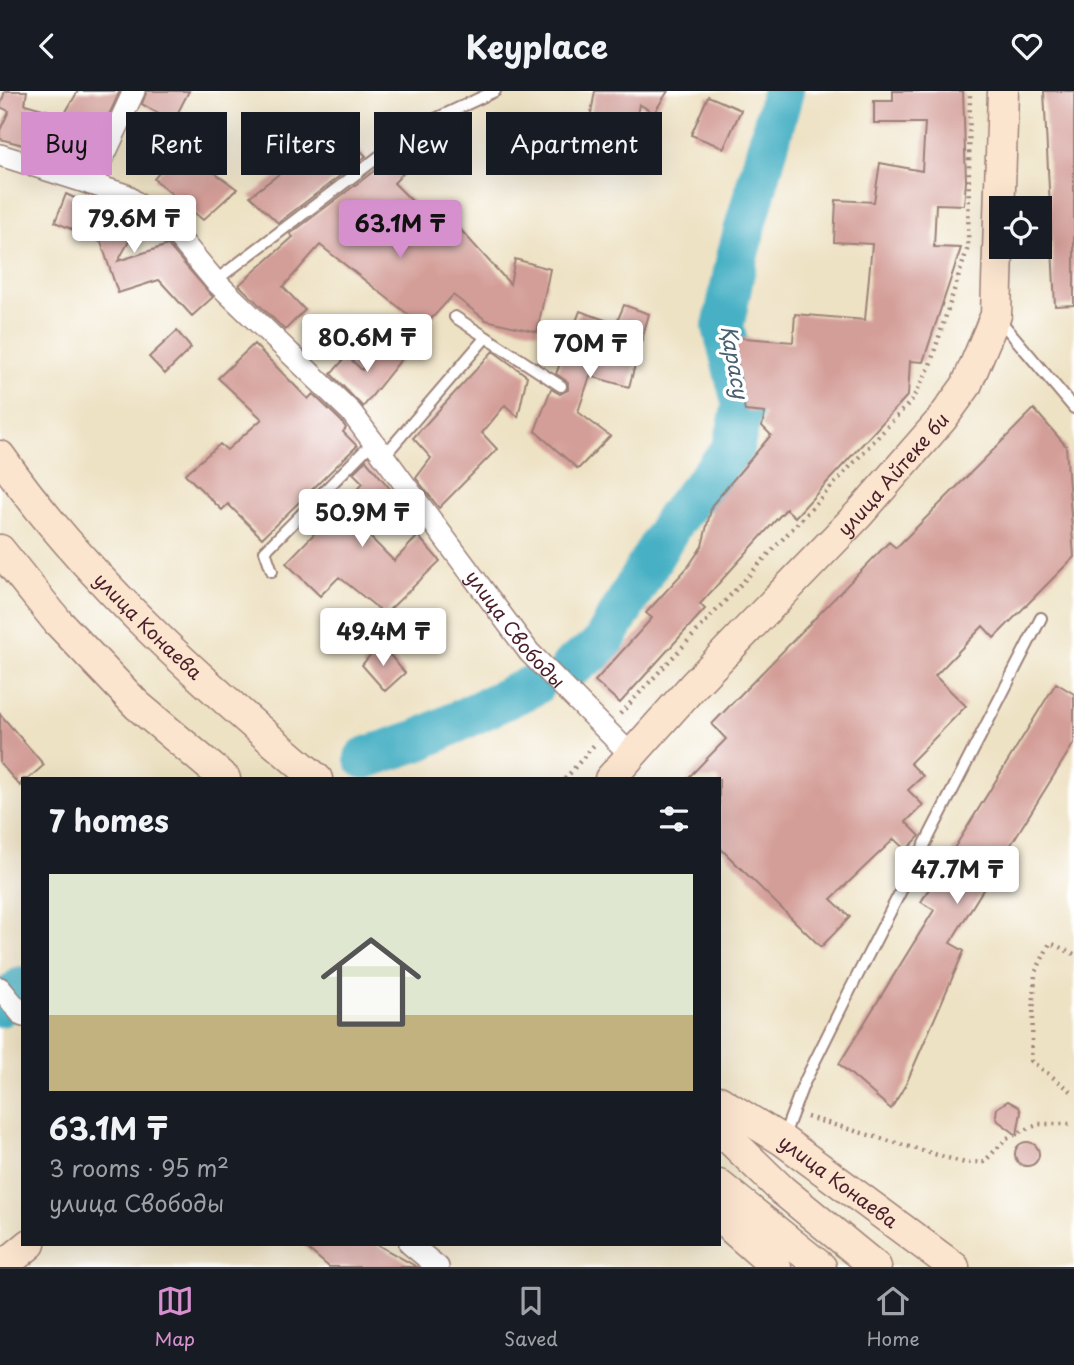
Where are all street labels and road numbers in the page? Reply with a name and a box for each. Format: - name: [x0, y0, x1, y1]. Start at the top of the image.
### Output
- street label: улица Айтеке би: [830, 406, 955, 542]
- street label: улица Свободы: [460, 564, 572, 694]
- street label: улица Конаева: [88, 566, 209, 686]
- street label: улица Конаева: [773, 1127, 904, 1234]

